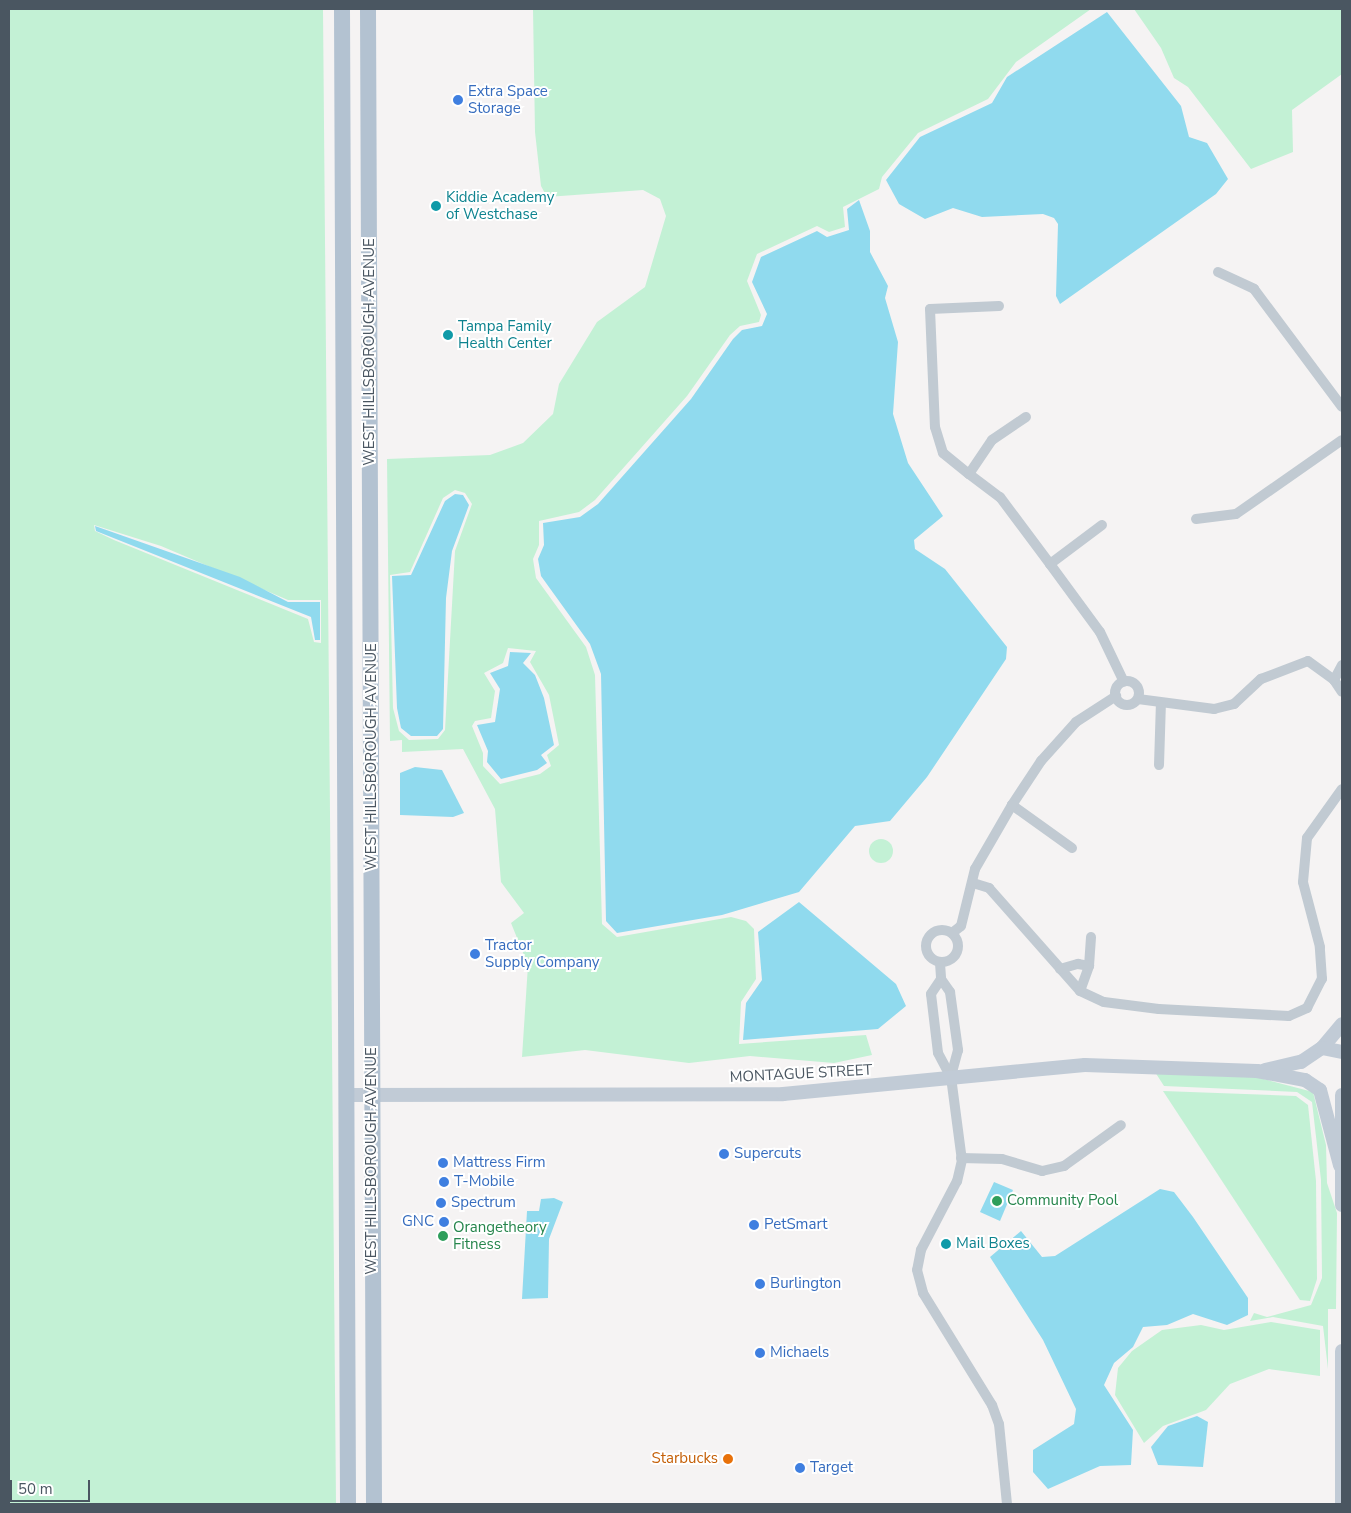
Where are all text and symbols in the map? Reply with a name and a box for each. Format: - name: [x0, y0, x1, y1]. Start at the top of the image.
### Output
- place label: Extra Space Storage: [468, 82, 548, 117]
- marker: Extra Space Storage: [452, 94, 464, 106]
- place label: Kiddie Academy of Westchase: [446, 188, 555, 223]
- marker: Kiddie Academy of Westchase: [430, 200, 442, 212]
- street label: WEST HILLSBOROUGH AVENUE: [361, 238, 379, 466]
- place label: Tampa Family Health Center: [458, 317, 552, 352]
- marker: Tampa Family Health Center: [442, 329, 454, 341]
- street label: WEST HILLSBOROUGH AVENUE: [363, 643, 381, 871]
- place label: Tractor Supply Company: [485, 936, 600, 971]
- marker: Tractor Supply Company: [469, 948, 481, 960]
- street label: WEST HILLSBOROUGH AVENUE: [363, 1047, 381, 1275]
- street label: MONTAGUE STREET: [729, 1061, 873, 1087]
- place label: Supercuts: [734, 1145, 801, 1163]
- marker: Supercuts: [718, 1148, 730, 1160]
- place label: Mattress Firm: [453, 1154, 546, 1172]
- marker: Mattress Firm: [437, 1157, 449, 1169]
- place label: T-Mobile: [454, 1173, 514, 1191]
- marker: T-Mobile: [438, 1176, 450, 1188]
- place label: Community Pool: [1007, 1192, 1118, 1210]
- place label: Spectrum: [451, 1194, 516, 1212]
- marker: Community Pool: [991, 1195, 1003, 1207]
- marker: Spectrum: [435, 1197, 447, 1209]
- place label: GNC: [402, 1213, 434, 1231]
- marker: GNC: [438, 1216, 450, 1228]
- place label: PetSmart: [764, 1216, 827, 1234]
- place label: Orangetheory Fitness: [453, 1218, 547, 1253]
- marker: PetSmart: [748, 1219, 760, 1231]
- marker: Orangetheory Fitness: [437, 1230, 449, 1242]
- place label: Mail Boxes: [956, 1235, 1030, 1253]
- marker: Mail Boxes: [940, 1238, 952, 1250]
- place label: Burlington: [770, 1275, 841, 1293]
- marker: Burlington: [754, 1278, 766, 1290]
- place label: Michaels: [770, 1344, 829, 1362]
- marker: Michaels: [754, 1347, 766, 1359]
- place label: Starbucks: [652, 1450, 718, 1468]
- marker: Starbucks: [722, 1453, 734, 1465]
- place label: Target: [810, 1459, 853, 1477]
- marker: Target: [794, 1462, 806, 1474]
- scale bar: [12, 1470, 92, 1502]
- text: 50 m: [18, 1479, 53, 1499]

